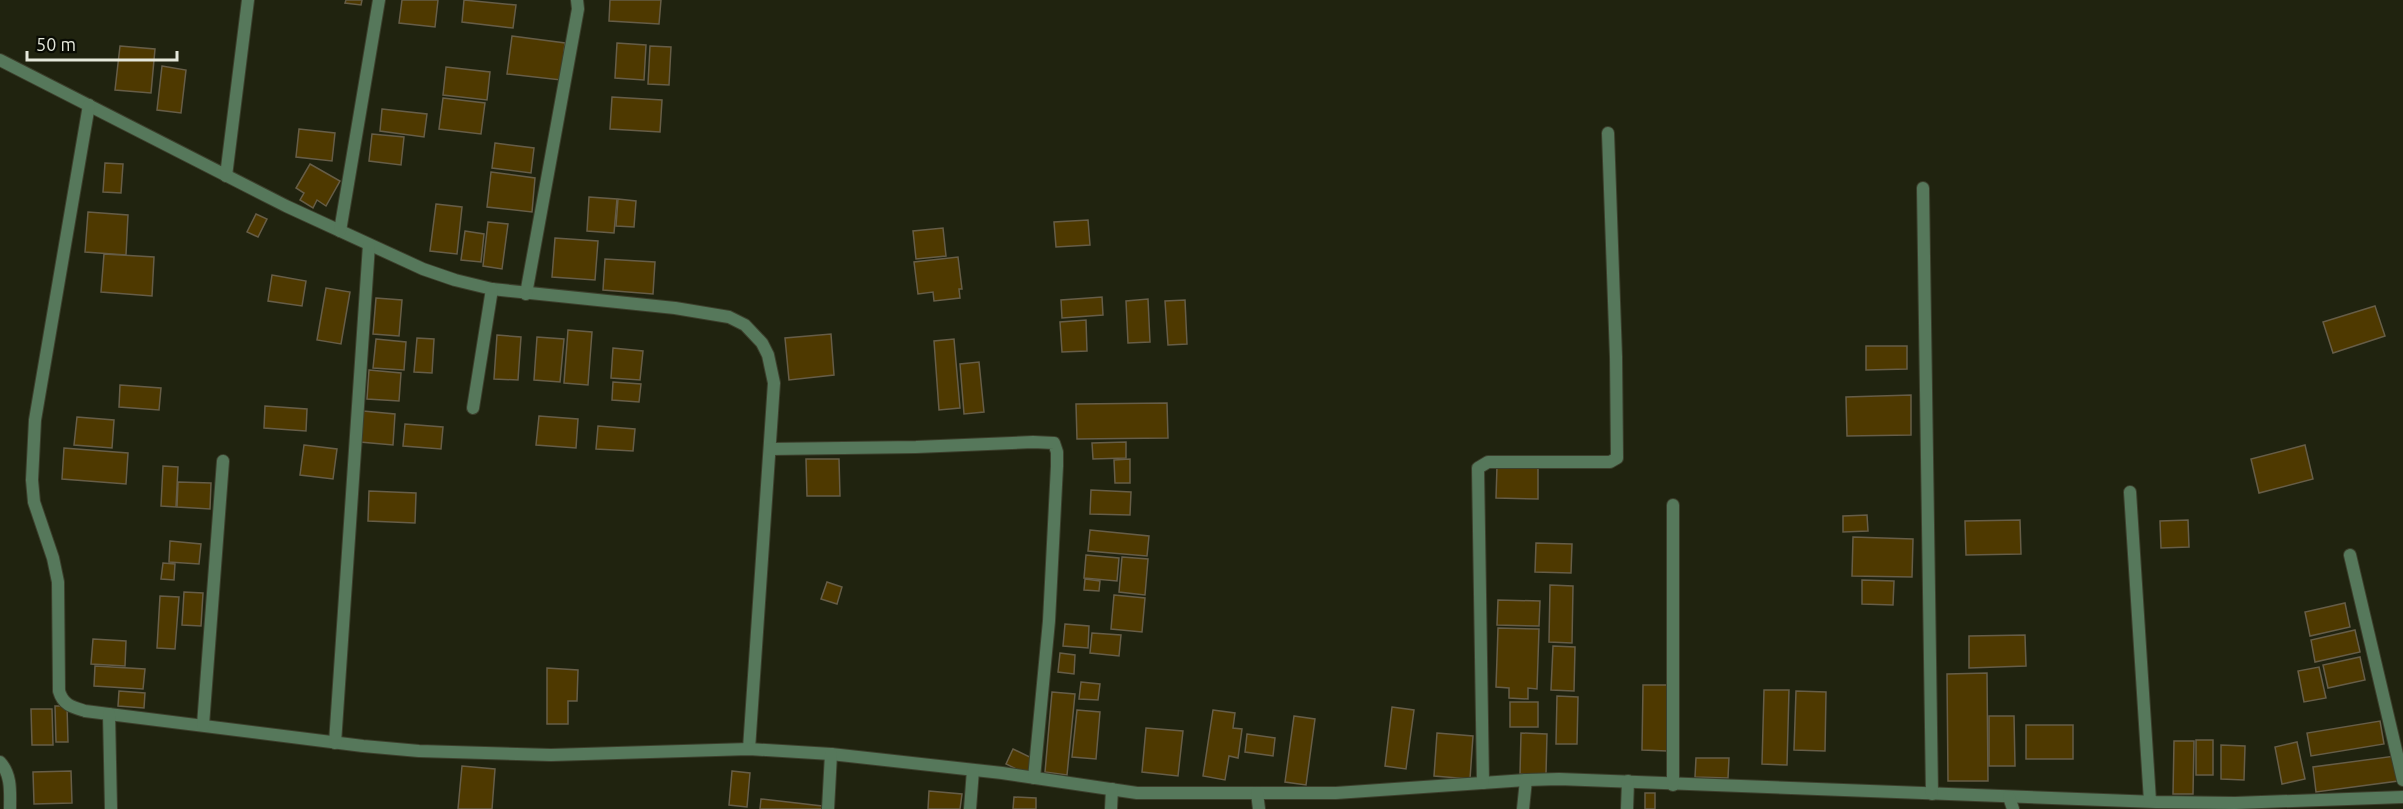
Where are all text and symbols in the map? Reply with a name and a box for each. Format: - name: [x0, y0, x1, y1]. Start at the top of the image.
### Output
- scale bar: [27, 24, 177, 62]
- text: 50 m: [36, 34, 76, 54]

